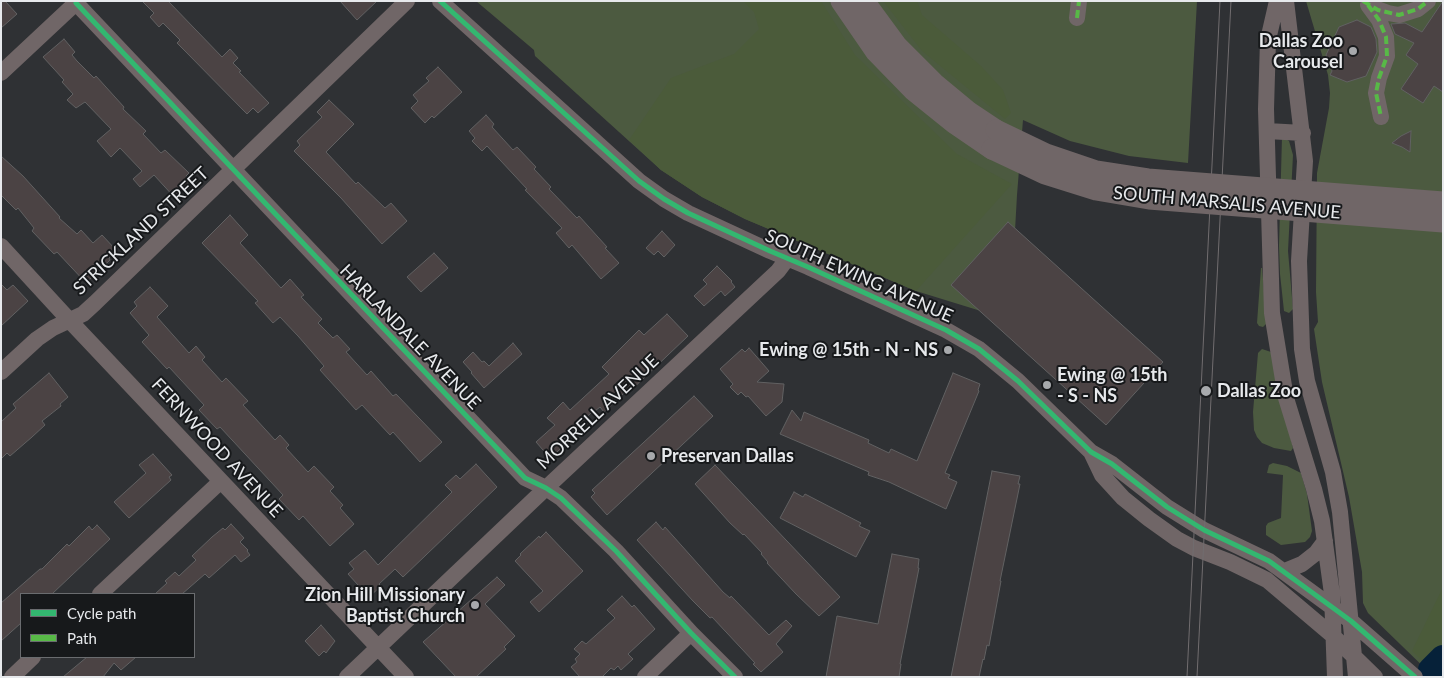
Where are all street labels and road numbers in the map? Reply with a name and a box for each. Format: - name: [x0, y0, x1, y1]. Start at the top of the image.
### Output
- street label: STRICKLAND STREET: [69, 163, 213, 299]
- street label: SOUTH MARSALIS AVENUE: [1112, 182, 1342, 224]
- street label: SOUTH EWING AVENUE: [762, 225, 956, 327]
- street label: HARLANDALE AVENUE: [335, 260, 485, 414]
- street label: MORRELL AVENUE: [533, 350, 663, 474]
- street label: FERNWOOD AVENUE: [147, 374, 287, 522]

